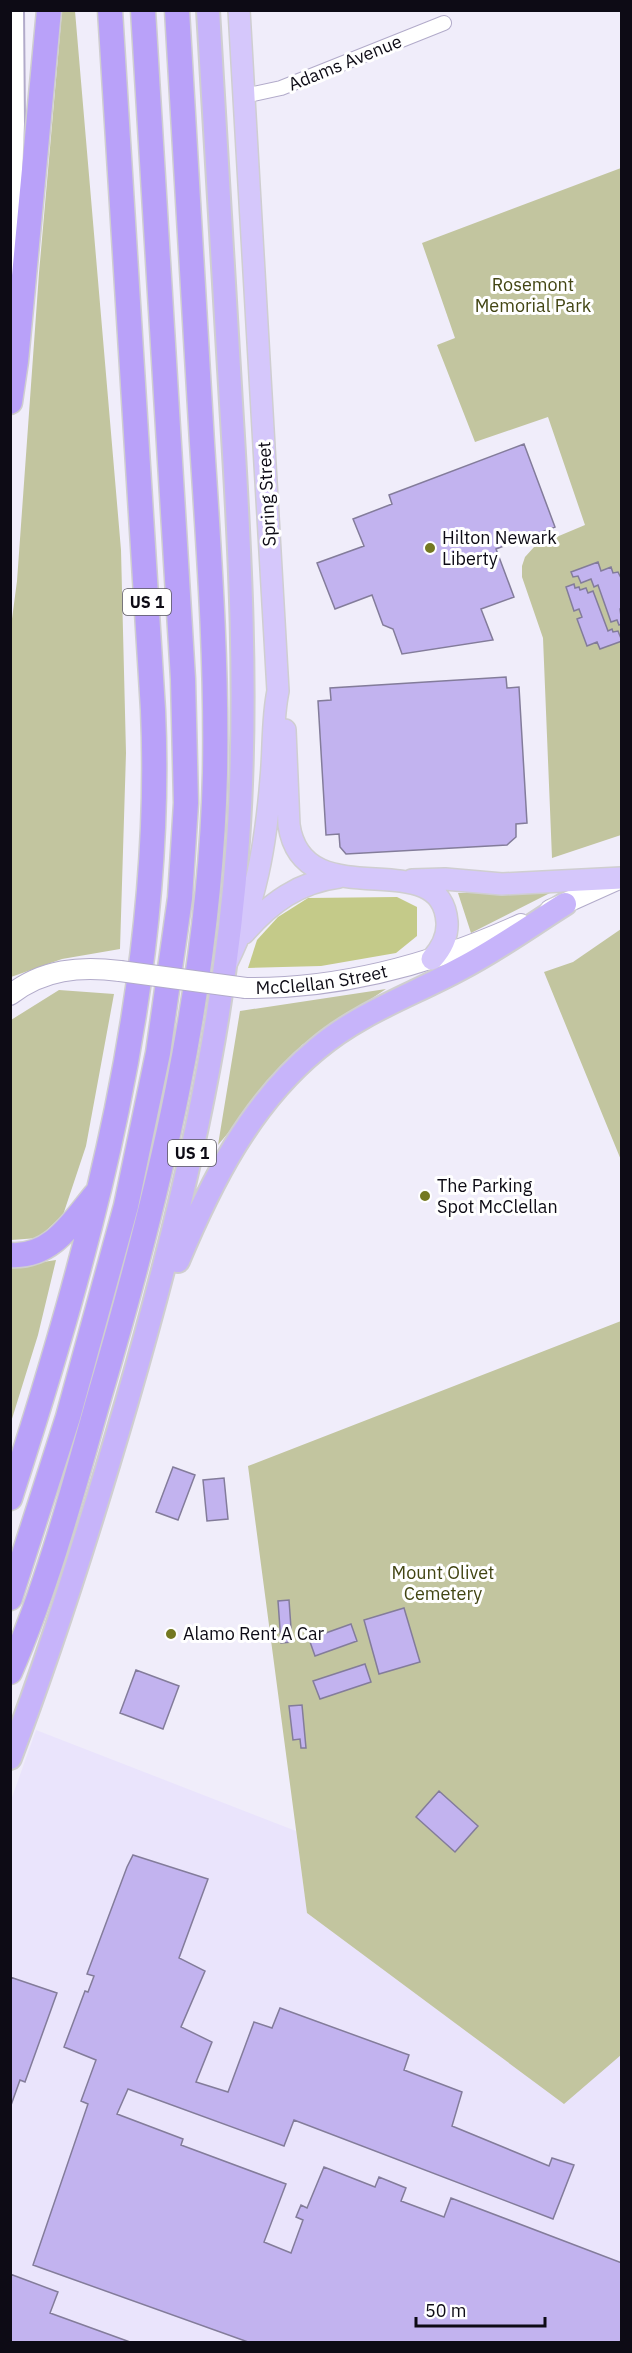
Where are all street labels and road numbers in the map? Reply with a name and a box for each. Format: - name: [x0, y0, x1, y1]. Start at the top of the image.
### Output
- street label: Adams Avenue: [285, 29, 405, 96]
- street label: Spring Street: [252, 441, 281, 547]
- road number: US 1: [123, 589, 171, 615]
- street label: McClellan Street: [255, 959, 390, 999]
- road number: US 1: [168, 1140, 216, 1166]

